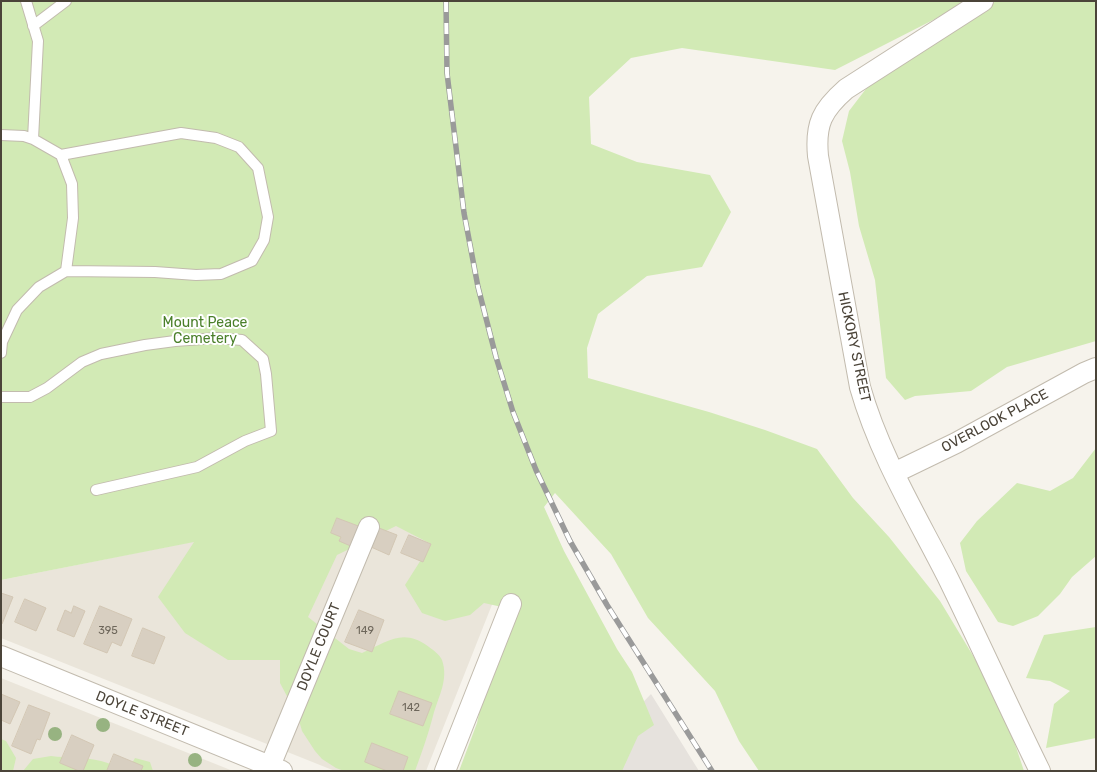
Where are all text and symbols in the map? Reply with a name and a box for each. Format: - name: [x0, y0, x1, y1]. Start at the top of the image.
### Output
- street label: HICKORY STREET: [834, 290, 874, 404]
- park label: Mount Peace Cemetery: [163, 315, 247, 348]
- street label: OVERLOOK PLACE: [939, 386, 1051, 456]
- street label: DOYLE COURT: [294, 601, 344, 693]
- house number: 395: [98, 624, 118, 638]
- house number: 149: [356, 624, 374, 638]
- street label: DOYLE STREET: [93, 688, 191, 740]
- house number: 142: [402, 701, 420, 715]

